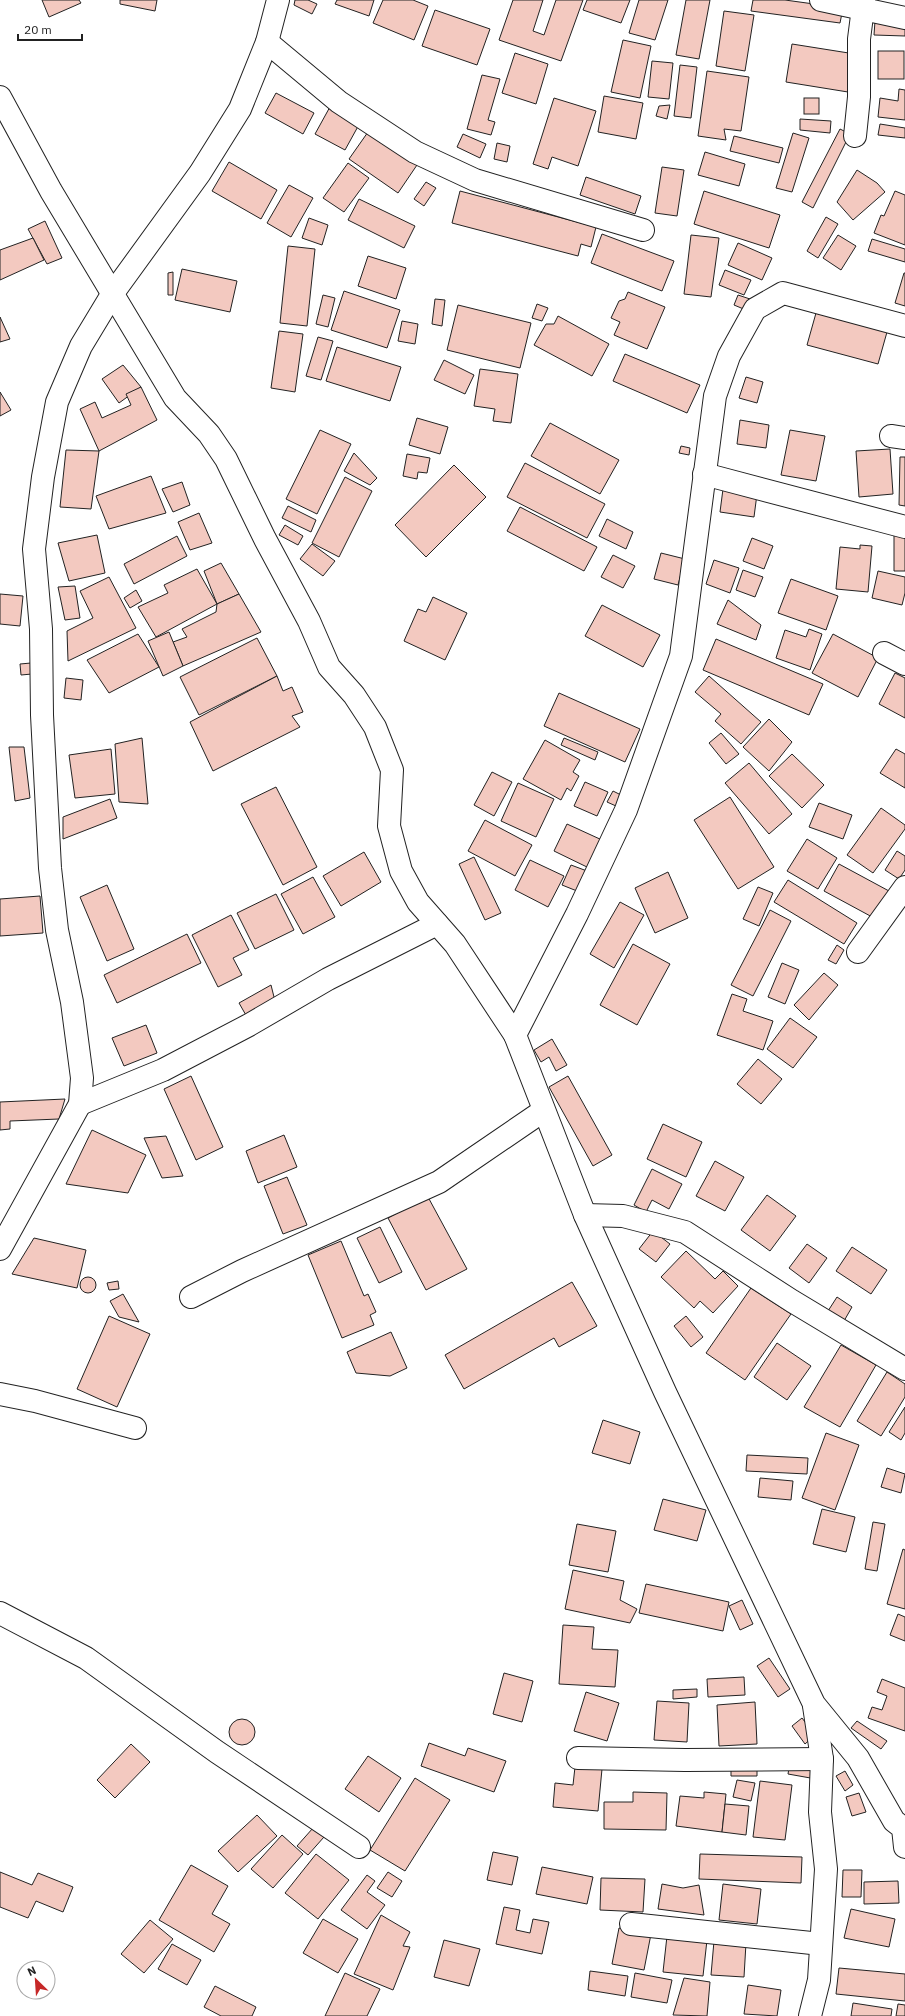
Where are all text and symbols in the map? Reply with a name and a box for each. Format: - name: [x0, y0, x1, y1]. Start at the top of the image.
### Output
- scale bar: [18, 16, 82, 42]
- text: 20 m: [24, 22, 52, 37]
- north arrow: [16, 1960, 56, 2000]
- text: N: [25, 1963, 38, 1979]

